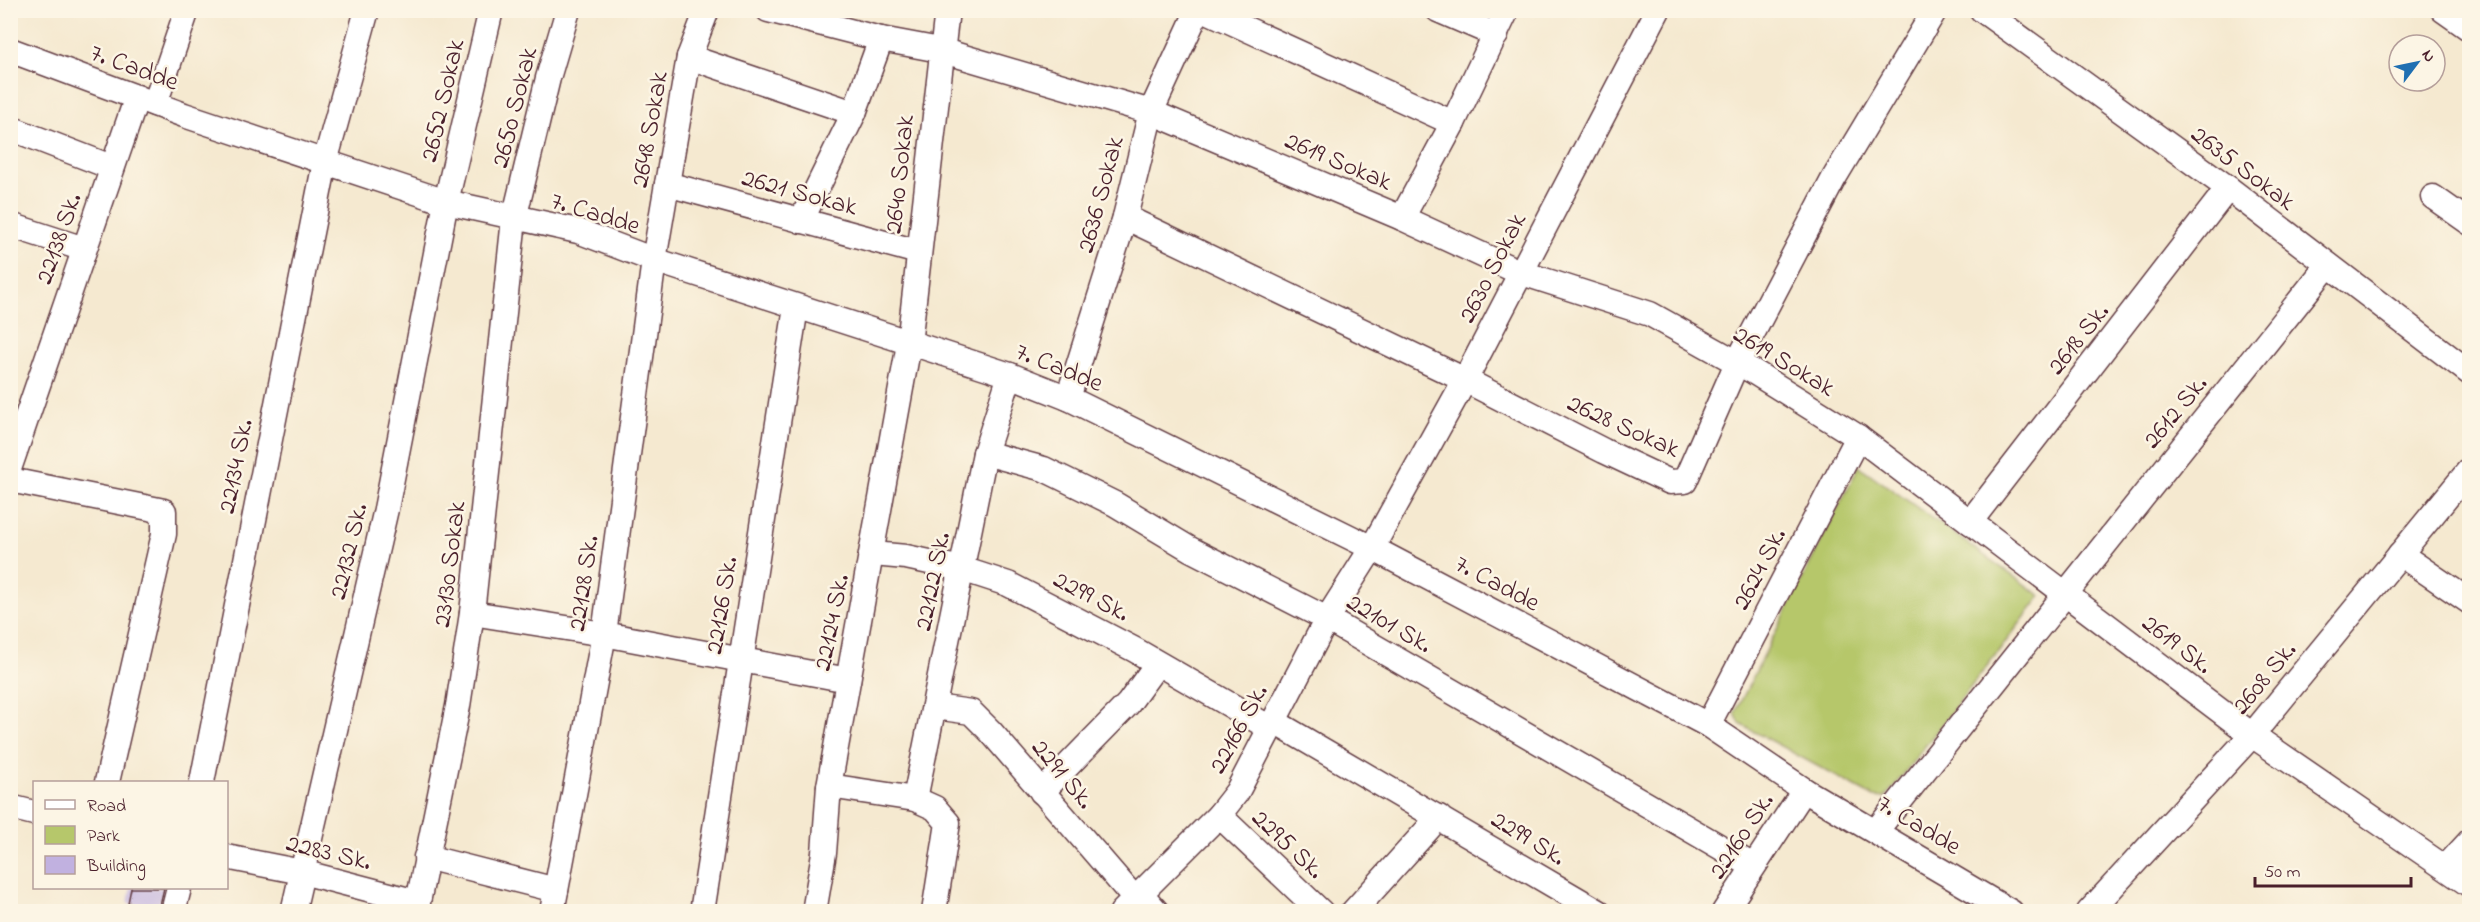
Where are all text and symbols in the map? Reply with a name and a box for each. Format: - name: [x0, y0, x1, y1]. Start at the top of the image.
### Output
- north arrow: [2387, 33, 2447, 93]
- street label: 7. Cadde: [84, 35, 184, 102]
- street label: 2652 Sokak: [411, 35, 477, 166]
- street label: 2650 Sokak: [483, 43, 549, 172]
- text: N: [2415, 45, 2441, 67]
- street label: 2648 Sokak: [622, 68, 680, 191]
- street label: 2640 Sokak: [876, 113, 926, 236]
- street label: 2635 Sokak: [2182, 117, 2303, 222]
- street label: 2619 Sokak: [1278, 123, 1398, 203]
- street label: 2636 Sokak: [1068, 132, 1136, 257]
- street label: 2621 Sokak: [737, 160, 862, 228]
- street label: 7. Cadde: [546, 183, 645, 247]
- street label: 22138 Sk.: [26, 188, 93, 290]
- street label: 2630 Sokak: [1450, 206, 1538, 330]
- street label: 2618 Sk.: [2039, 296, 2120, 384]
- street label: 2619 Sokak: [1725, 317, 1842, 408]
- street label: 7. Cadde: [1009, 334, 1109, 404]
- street label: 2612 Sk.: [2135, 368, 2218, 458]
- street label: 2628 Sokak: [1560, 386, 1686, 470]
- street label: 22134 Sk.: [209, 416, 265, 517]
- street label: 23130 Sokak: [424, 499, 478, 630]
- street label: 22132 Sk.: [320, 500, 379, 604]
- street label: 2624 Sk.: [1724, 522, 1798, 617]
- street label: 22122 Sk.: [906, 529, 962, 634]
- street label: 22128 Sk.: [559, 533, 611, 634]
- street label: 7. Cadde: [1447, 546, 1546, 623]
- street label: 22126 Sk.: [697, 554, 749, 657]
- street label: 2299 Sk.: [1046, 562, 1136, 633]
- street label: 22124 Sk.: [805, 571, 861, 674]
- street label: 22101 Sk.: [1339, 585, 1438, 664]
- street label: 2619 Sk.: [2133, 606, 2220, 685]
- street label: 2608 Sk.: [2224, 634, 2307, 724]
- street label: 22166 Sk.: [1200, 678, 1279, 781]
- street label: 2291 Sk.: [1021, 731, 1103, 818]
- legend: [33, 781, 228, 889]
- street label: 22160 Sk.: [1700, 786, 1785, 888]
- street label: 7. Cadde: [1869, 787, 1968, 867]
- text: Road: [87, 794, 126, 820]
- street label: 2295 Sk.: [1242, 801, 1332, 889]
- street label: 2299 Sk.: [1483, 802, 1572, 877]
- text: Park: [87, 824, 120, 850]
- street label: 2283 Sk.: [282, 826, 375, 882]
- scale bar: [2255, 850, 2411, 888]
- text: Building: [86, 854, 146, 881]
- text: 50 m: [2264, 860, 2301, 886]

